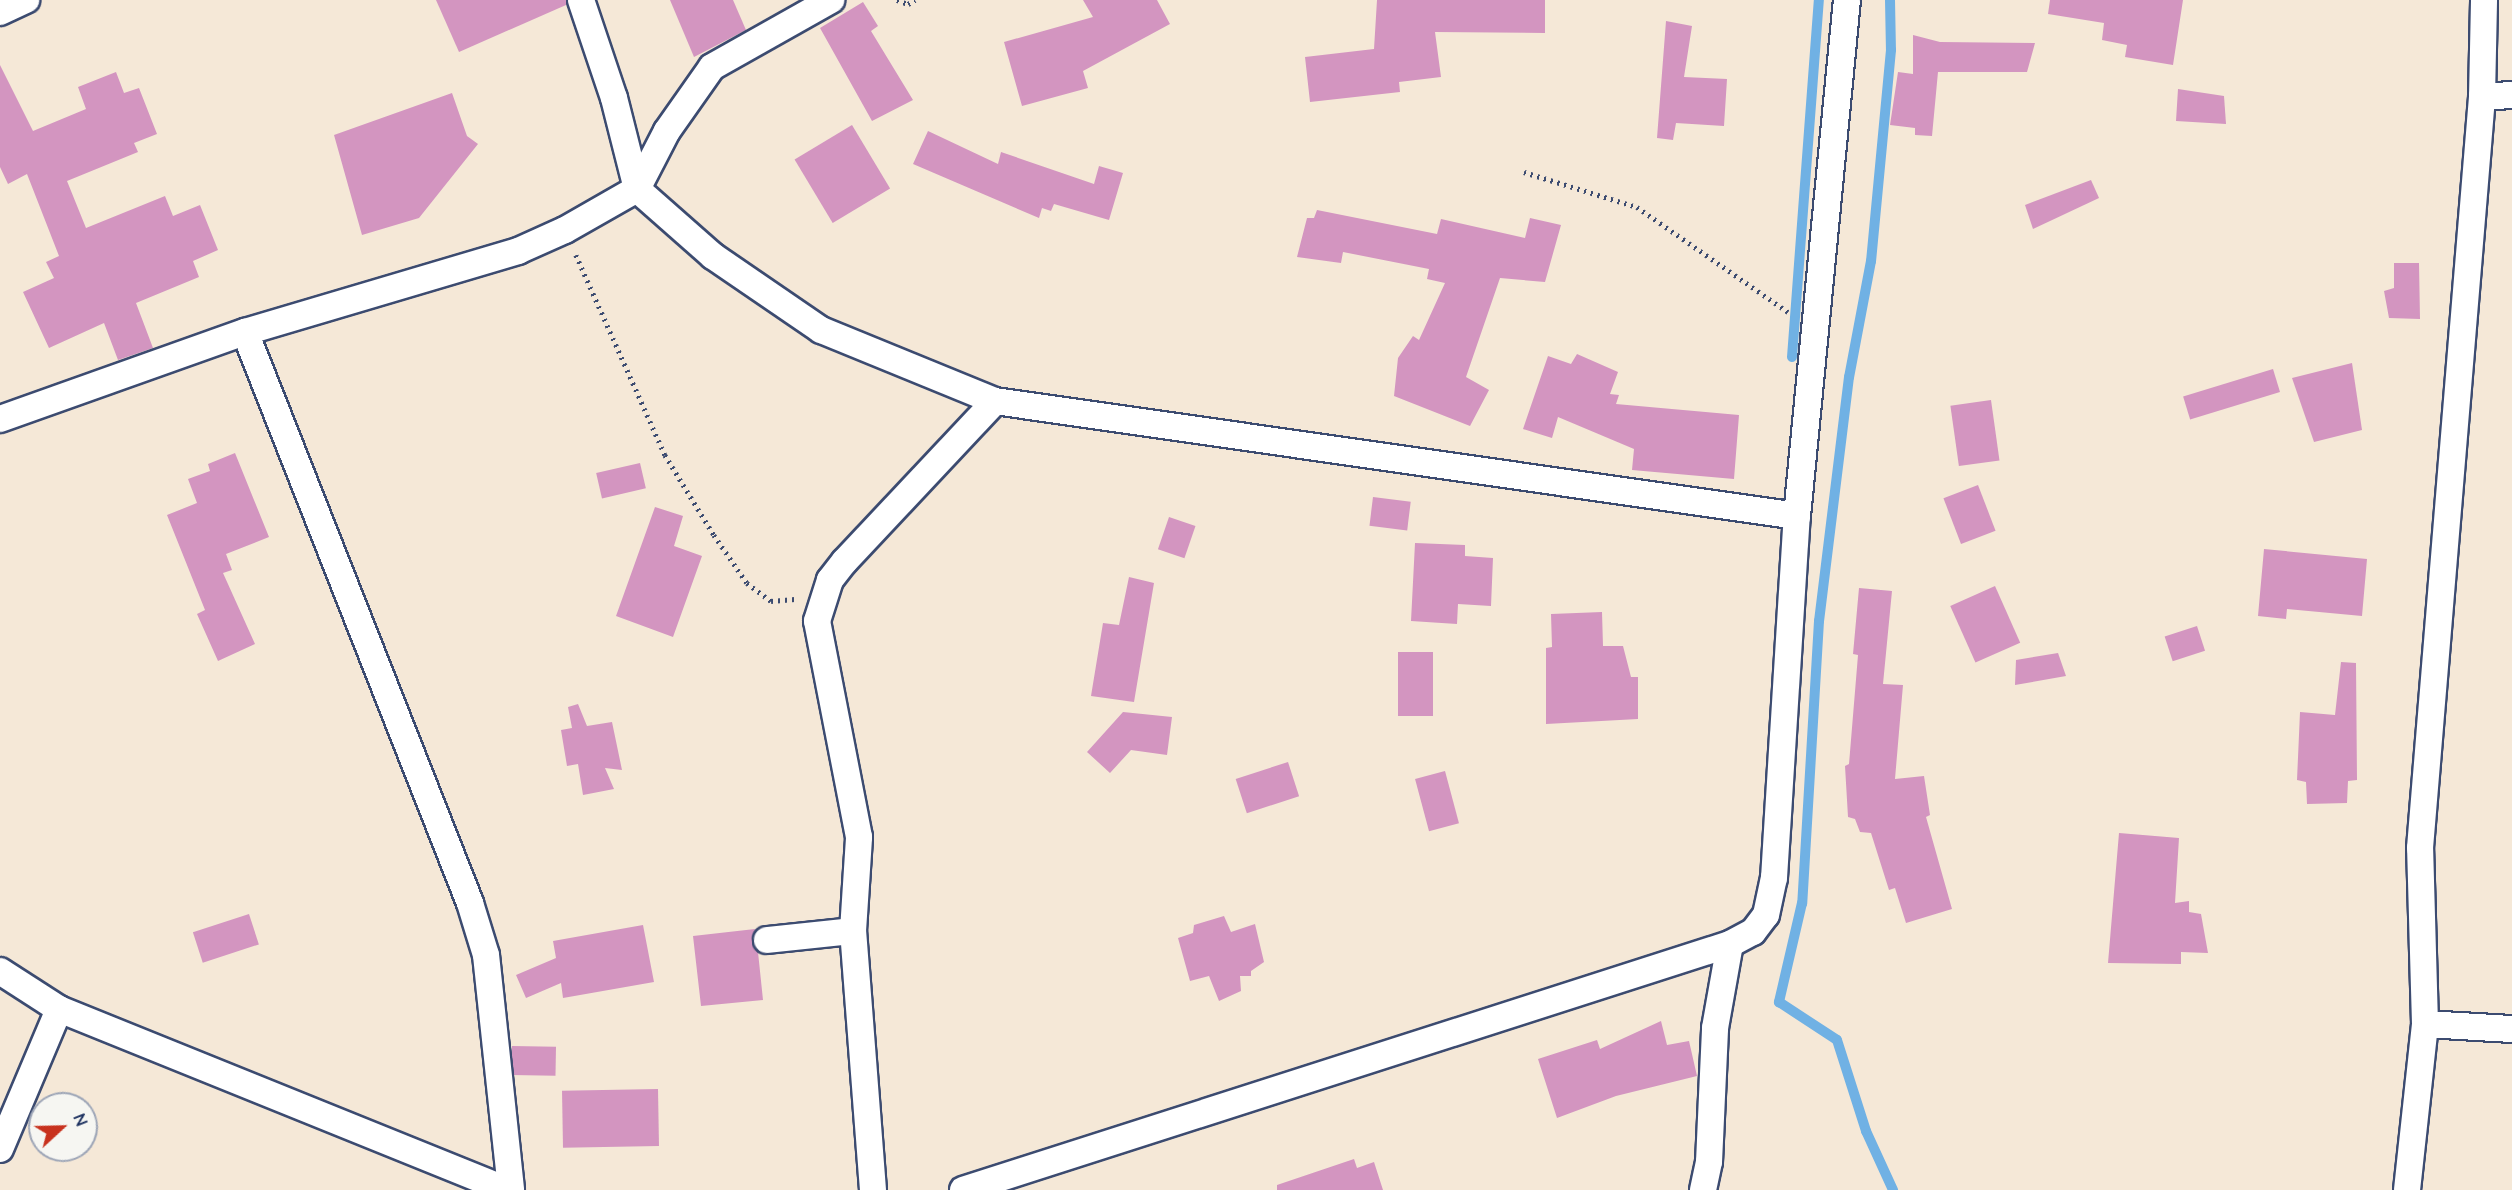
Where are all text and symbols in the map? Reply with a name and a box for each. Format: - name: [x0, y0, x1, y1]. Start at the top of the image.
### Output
- north arrow: [28, 1092, 98, 1162]
- text: N: [68, 1110, 93, 1130]

